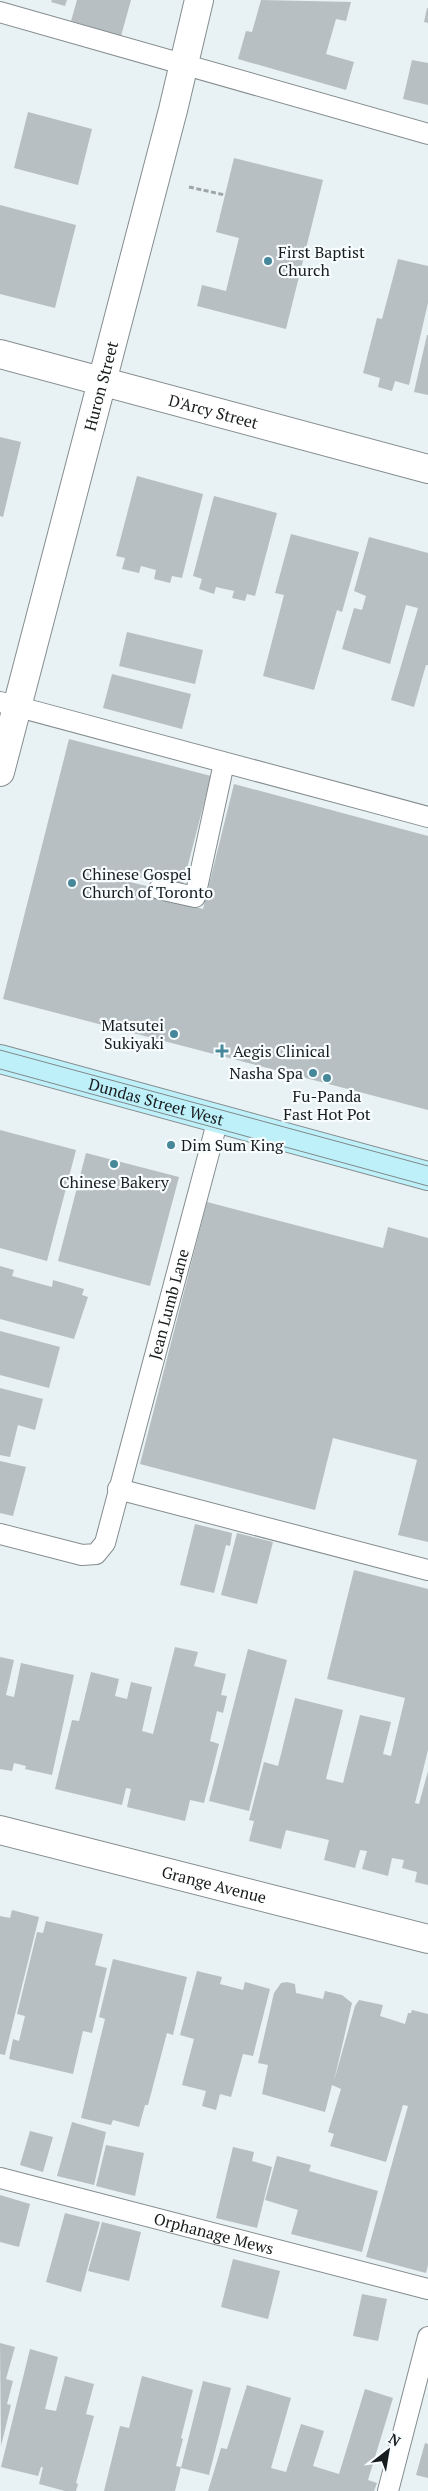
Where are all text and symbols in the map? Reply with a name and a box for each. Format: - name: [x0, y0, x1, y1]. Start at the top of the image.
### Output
- place label: First Baptist Church: [278, 241, 365, 281]
- marker: First Baptist Church: [262, 255, 274, 267]
- street label: Huron Street: [79, 339, 123, 433]
- street label: D'Arcy Street: [166, 389, 261, 434]
- place label: Chinese Gospel Church of Toronto: [82, 863, 213, 903]
- marker: Chinese Gospel Church of Toronto: [66, 877, 78, 889]
- place label: Matsutei Sukiyaki: [101, 1014, 164, 1054]
- marker: Matsutei Sukiyaki: [168, 1028, 180, 1040]
- place label: Aegis Clinical: [233, 1040, 330, 1062]
- marker: Aegis Clinical: [215, 1044, 229, 1058]
- place label: Nasha Spa: [229, 1062, 303, 1084]
- marker: Nasha Spa: [307, 1067, 319, 1079]
- marker: Fu-Panda Fast Hot Pot: [321, 1072, 333, 1084]
- street label: Dundas Street West: [86, 1073, 226, 1131]
- place label: Fu-Panda Fast Hot Pot: [283, 1085, 371, 1125]
- place label: Dim Sum King: [181, 1134, 284, 1156]
- marker: Dim Sum King: [165, 1139, 177, 1151]
- marker: Chinese Bakery: [108, 1158, 120, 1170]
- place label: Chinese Bakery: [59, 1171, 170, 1193]
- street label: Jean Lumb Lane: [143, 1246, 194, 1362]
- street label: Grange Avenue: [159, 1861, 269, 1908]
- street label: Orphanage Mews: [152, 2207, 276, 2260]
- north arrow: [363, 2426, 413, 2476]
- text: N: [386, 2429, 405, 2451]

